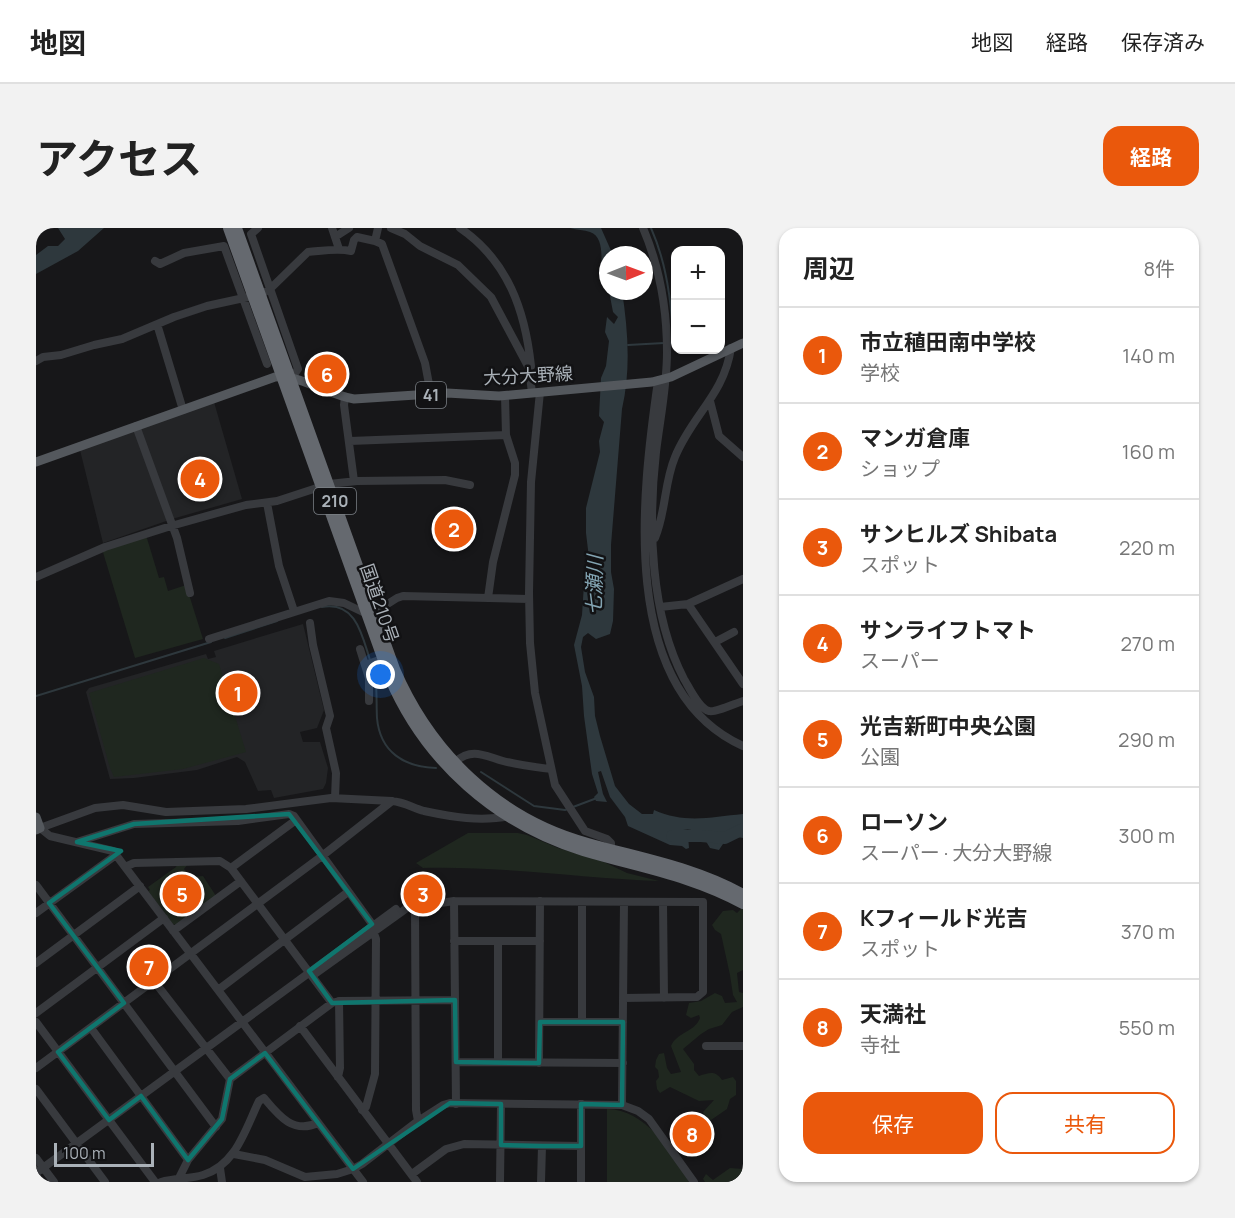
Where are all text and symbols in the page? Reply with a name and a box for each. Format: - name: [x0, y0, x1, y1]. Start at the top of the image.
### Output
- text: 地図: [30, 23, 86, 61]
- text: 地図: [971, 28, 1013, 56]
- text: 経路: [1046, 28, 1088, 56]
- text: 保存済み: [1121, 28, 1205, 56]
- button: 経路: [1103, 126, 1199, 186]
- text: アクセス: [36, 129, 202, 187]
- north arrow: [599, 246, 653, 300]
- map controls: [671, 246, 725, 354]
- button: +: [671, 246, 725, 300]
- text: 周辺: [803, 250, 855, 286]
- text: 8件: [1143, 255, 1175, 282]
- button: −: [671, 300, 725, 354]
- text: 市立稙田南中学校: [860, 327, 1036, 357]
- text: 1: [818, 342, 827, 369]
- text: 140 m: [1122, 342, 1175, 369]
- pin: 6: [308, 352, 346, 396]
- text: 学校: [860, 359, 900, 386]
- street label: 大分大野線: [482, 361, 574, 389]
- road number: 41: [416, 382, 446, 408]
- text: マンガ倉庫: [860, 423, 970, 453]
- text: 2: [817, 438, 828, 465]
- text: 160 m: [1122, 438, 1175, 465]
- text: ショップ: [860, 455, 940, 482]
- pin: 4: [180, 456, 220, 502]
- road number: 210: [314, 488, 356, 514]
- pin: 2: [434, 506, 474, 552]
- text: サンヒルズ Shibata: [860, 519, 1057, 549]
- text: 3: [817, 534, 828, 561]
- text: 220 m: [1119, 534, 1175, 561]
- text: スポット: [860, 551, 940, 578]
- water label: 七瀬川: [580, 553, 608, 615]
- street label: 国道210号: [355, 560, 405, 646]
- text: サンライフトマト: [860, 615, 1036, 645]
- text: 4: [816, 630, 829, 657]
- text: 270 m: [1120, 630, 1175, 657]
- text: スーパー: [860, 647, 940, 674]
- your location: [366, 660, 395, 689]
- pin: 1: [218, 670, 258, 716]
- text: 光吉新町中央公園: [860, 711, 1036, 741]
- text: 5: [817, 726, 828, 753]
- text: 290 m: [1118, 726, 1175, 753]
- text: 公園: [860, 743, 900, 770]
- text: ローソン: [860, 807, 948, 837]
- text: 6: [816, 822, 829, 849]
- text: 300 m: [1119, 822, 1175, 849]
- text: スーパー · 大分大野線: [860, 839, 1052, 866]
- pin: 5: [162, 872, 202, 916]
- pin: 3: [404, 872, 442, 916]
- text: Kフィールド光吉: [860, 903, 1028, 933]
- text: 7: [817, 918, 828, 945]
- text: 370 m: [1121, 918, 1175, 945]
- text: スポット: [860, 935, 940, 962]
- pin: 7: [130, 944, 168, 990]
- text: 天満社: [860, 999, 926, 1029]
- text: 8: [816, 1014, 829, 1041]
- text: 550 m: [1119, 1014, 1175, 1041]
- text: 寺社: [860, 1031, 900, 1058]
- button: 保存: [803, 1092, 983, 1154]
- button: 共有: [995, 1092, 1175, 1154]
- pin: 8: [672, 1112, 712, 1156]
- scale bar: [54, 1140, 154, 1168]
- text: 100 m: [63, 1142, 106, 1164]

